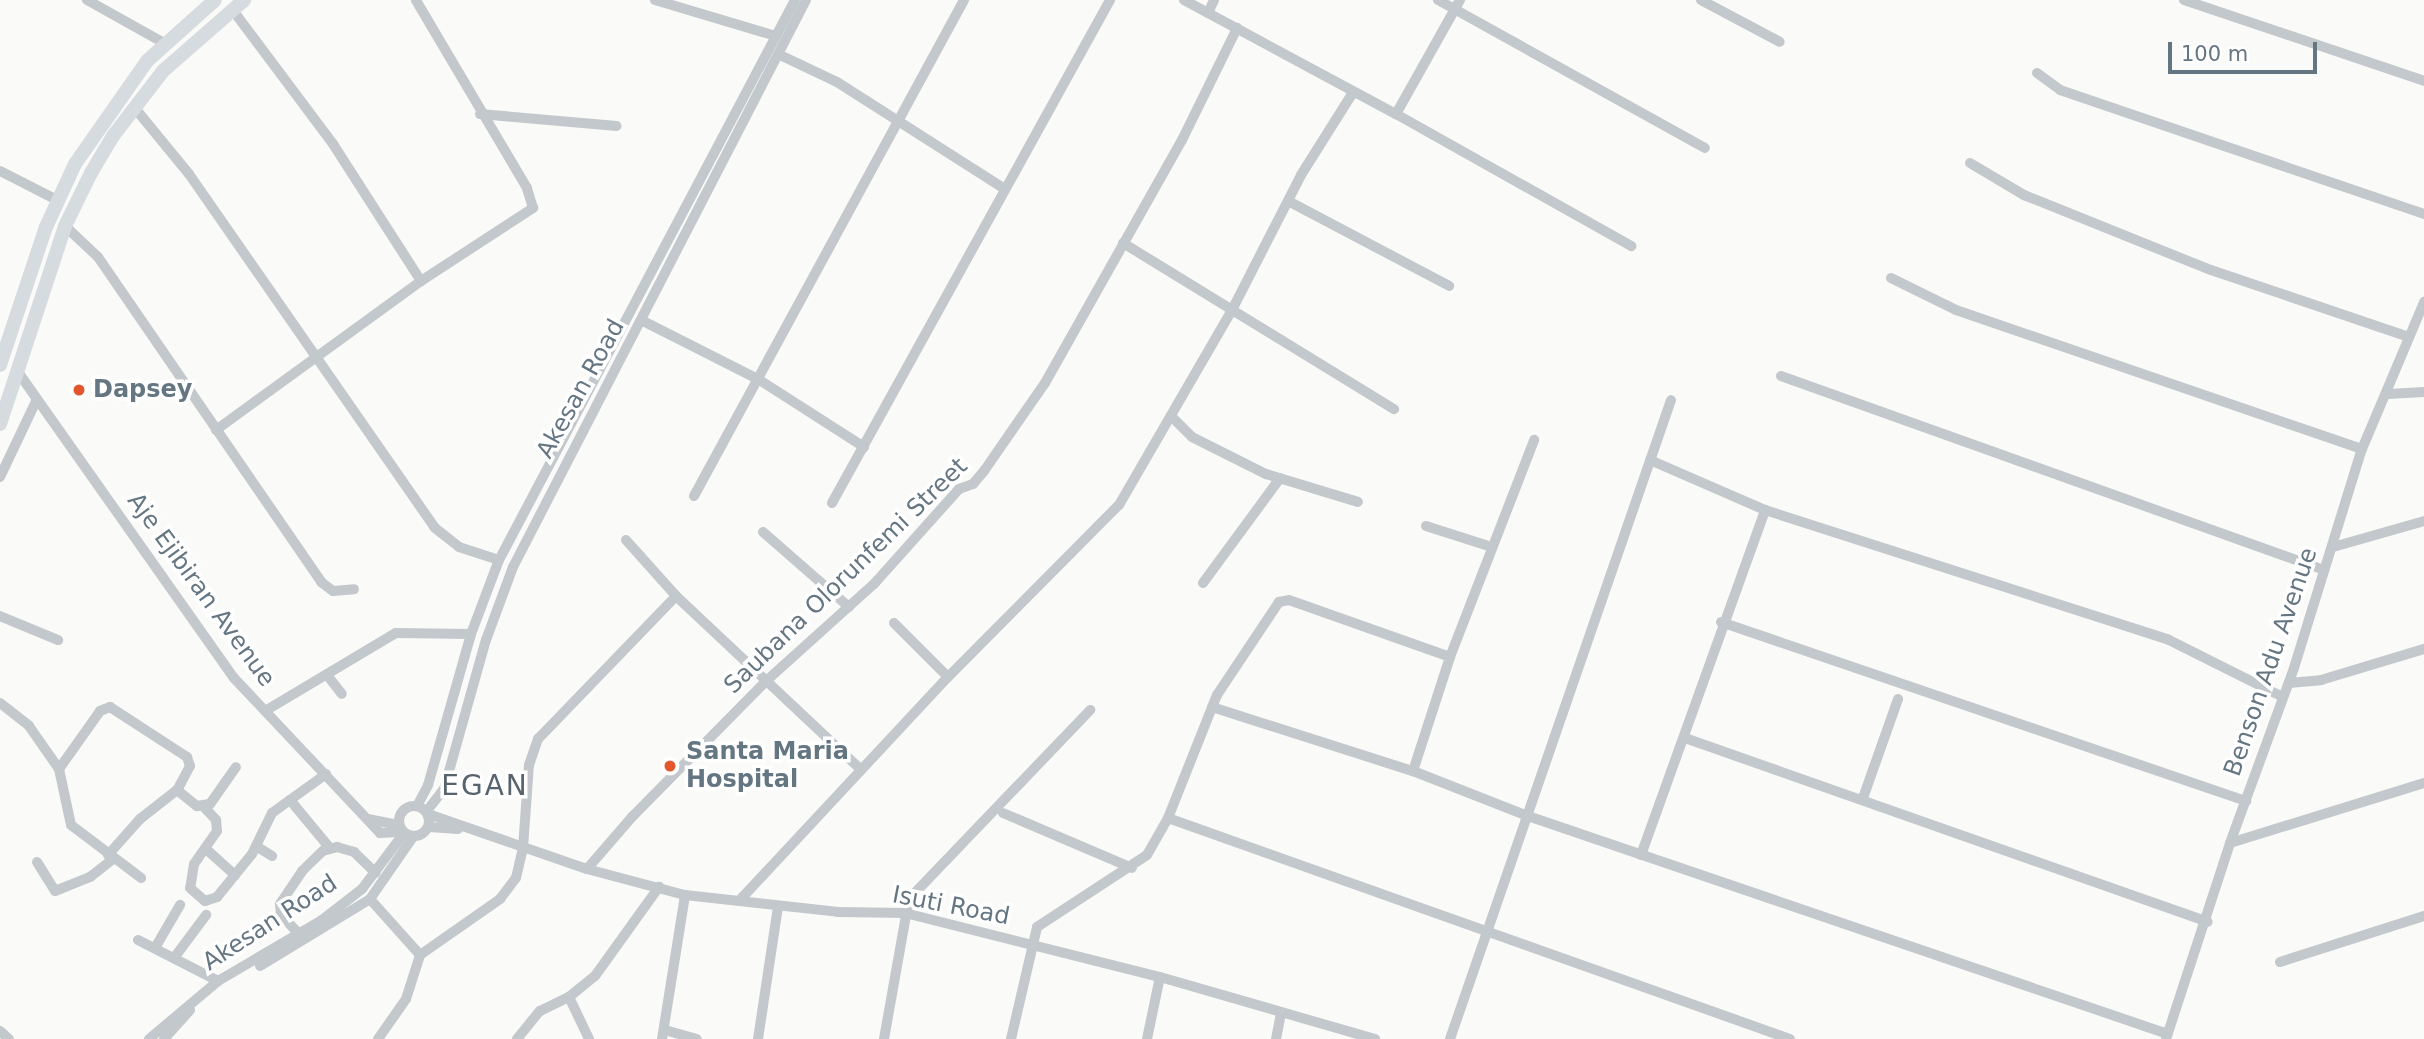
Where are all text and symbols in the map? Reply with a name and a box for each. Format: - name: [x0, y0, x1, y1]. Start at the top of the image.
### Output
- scale bar: [2172, 28, 2321, 72]
- text: 100 m: [2181, 42, 2248, 66]
- street label: Akesan Road: [531, 314, 631, 464]
- place label: Dapsey: [93, 376, 193, 404]
- marker: Dapsey: [71, 382, 87, 398]
- street label: Saubana Olorunfemi Street: [718, 452, 974, 700]
- street label: Aje Ejibiran Avenue: [121, 488, 281, 692]
- street label: Benson Adu Avenue: [2218, 544, 2324, 780]
- place label: Santa Maria Hospital: [686, 738, 849, 794]
- marker: Santa Maria Hospital: [660, 756, 680, 776]
- district label: EGAN: [442, 769, 528, 803]
- street label: Akesan Road: [197, 869, 343, 977]
- street label: Isuti Road: [890, 881, 1012, 931]

